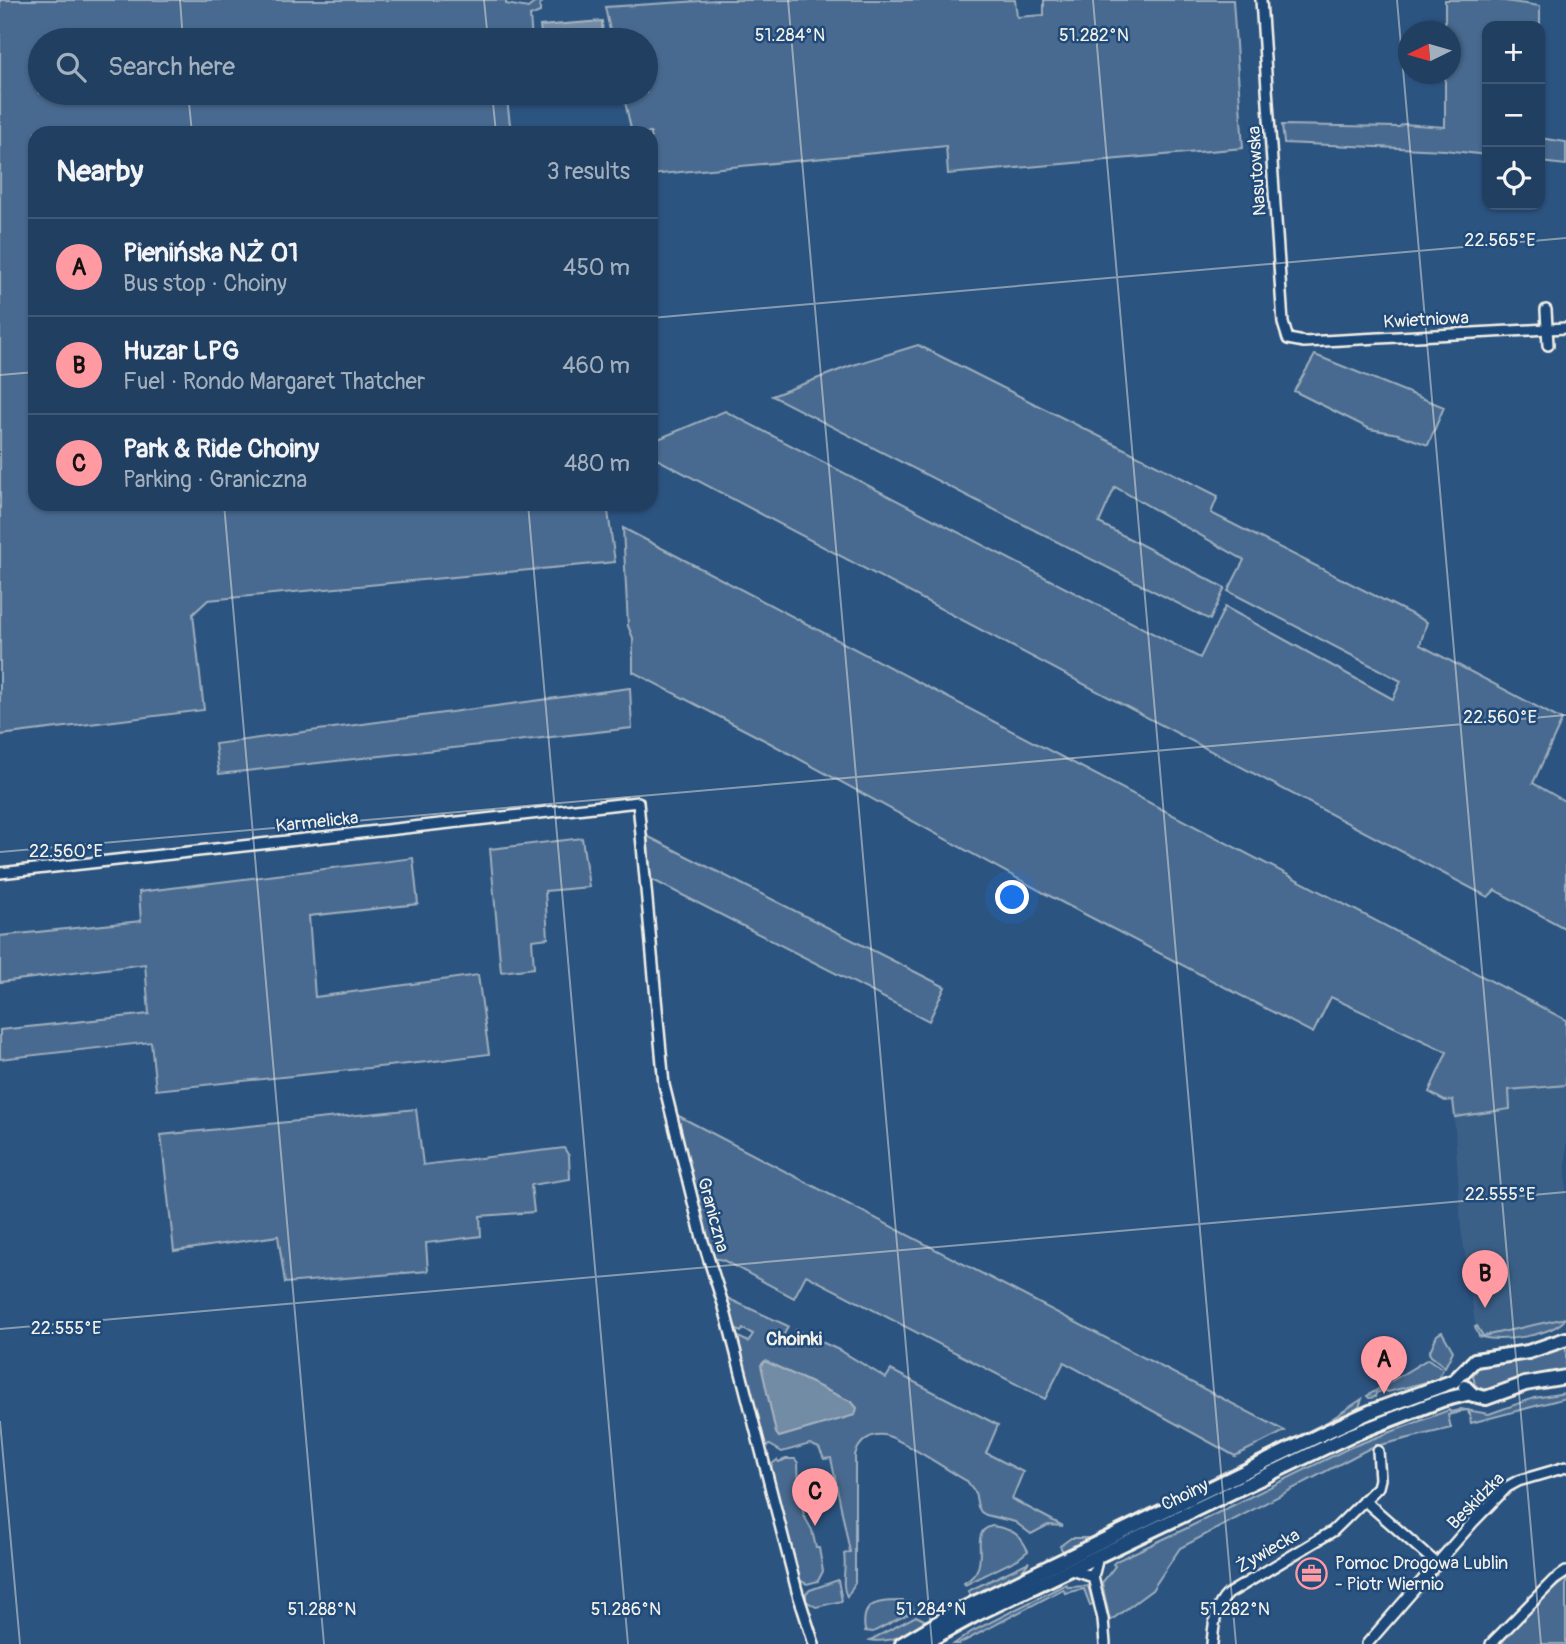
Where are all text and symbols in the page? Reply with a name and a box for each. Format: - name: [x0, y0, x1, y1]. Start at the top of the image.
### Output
- north arrow: [1398, 21, 1461, 84]
- map controls: [1482, 21, 1545, 210]
- button: +: [1482, 21, 1545, 84]
- text: 51.284°N: [755, 24, 825, 47]
- text: 51.282°N: [1059, 24, 1129, 47]
- search box: [28, 28, 658, 105]
- icon: search: [52, 48, 90, 86]
- text: Search here: [108, 51, 235, 83]
- button: −: [1482, 84, 1545, 147]
- street label: Nasutowska: [1242, 125, 1272, 217]
- button: locate: [1482, 147, 1545, 210]
- text: Nearby: [56, 153, 143, 190]
- text: 3 results: [547, 157, 630, 186]
- text: 22.565°E: [1464, 229, 1536, 252]
- text: Pienińska NŻ 01: [123, 237, 298, 269]
- text: A: [72, 253, 86, 282]
- text: 450 m: [563, 253, 630, 282]
- text: Bus stop · Choiny: [123, 269, 287, 298]
- street label: Kwietniowa: [1383, 306, 1469, 334]
- text: Huzar LPG: [123, 335, 239, 367]
- text: B: [72, 351, 86, 380]
- text: 460 m: [562, 351, 630, 380]
- text: Fuel · Rondo Margaret Thatcher: [123, 367, 425, 396]
- text: Park & Ride Choiny: [123, 433, 319, 465]
- text: C: [72, 449, 86, 478]
- text: 480 m: [564, 449, 630, 478]
- text: Parking · Graniczna: [123, 465, 307, 494]
- text: 22.560°E: [1463, 706, 1537, 729]
- street label: Karmelicka: [275, 806, 359, 838]
- text: 22.560°E: [29, 840, 103, 863]
- your location: [995, 880, 1029, 914]
- street label: Graniczna: [692, 1175, 734, 1255]
- text: 22.555°E: [1465, 1183, 1535, 1206]
- pin: B: [1462, 1250, 1508, 1308]
- text: 22.555°E: [31, 1317, 101, 1340]
- district label: Choinki: [766, 1327, 823, 1351]
- pin: A: [1361, 1336, 1407, 1394]
- street label: Beskidzka: [1442, 1467, 1510, 1535]
- pin: C: [792, 1468, 838, 1526]
- street label: Choiny: [1158, 1474, 1213, 1516]
- street label: Żywiecka: [1232, 1524, 1304, 1578]
- place label: Pomoc Drogowa Lublin - Piotr Wiernio: [1335, 1552, 1508, 1596]
- office icon: Pomoc Drogowa Lublin - Piotr Wiernio: [1295, 1556, 1329, 1590]
- text: 51.288°N: [288, 1598, 357, 1621]
- text: 51.286°N: [591, 1598, 661, 1621]
- text: 51.284°N: [896, 1598, 966, 1621]
- text: 51.282°N: [1200, 1598, 1270, 1621]

